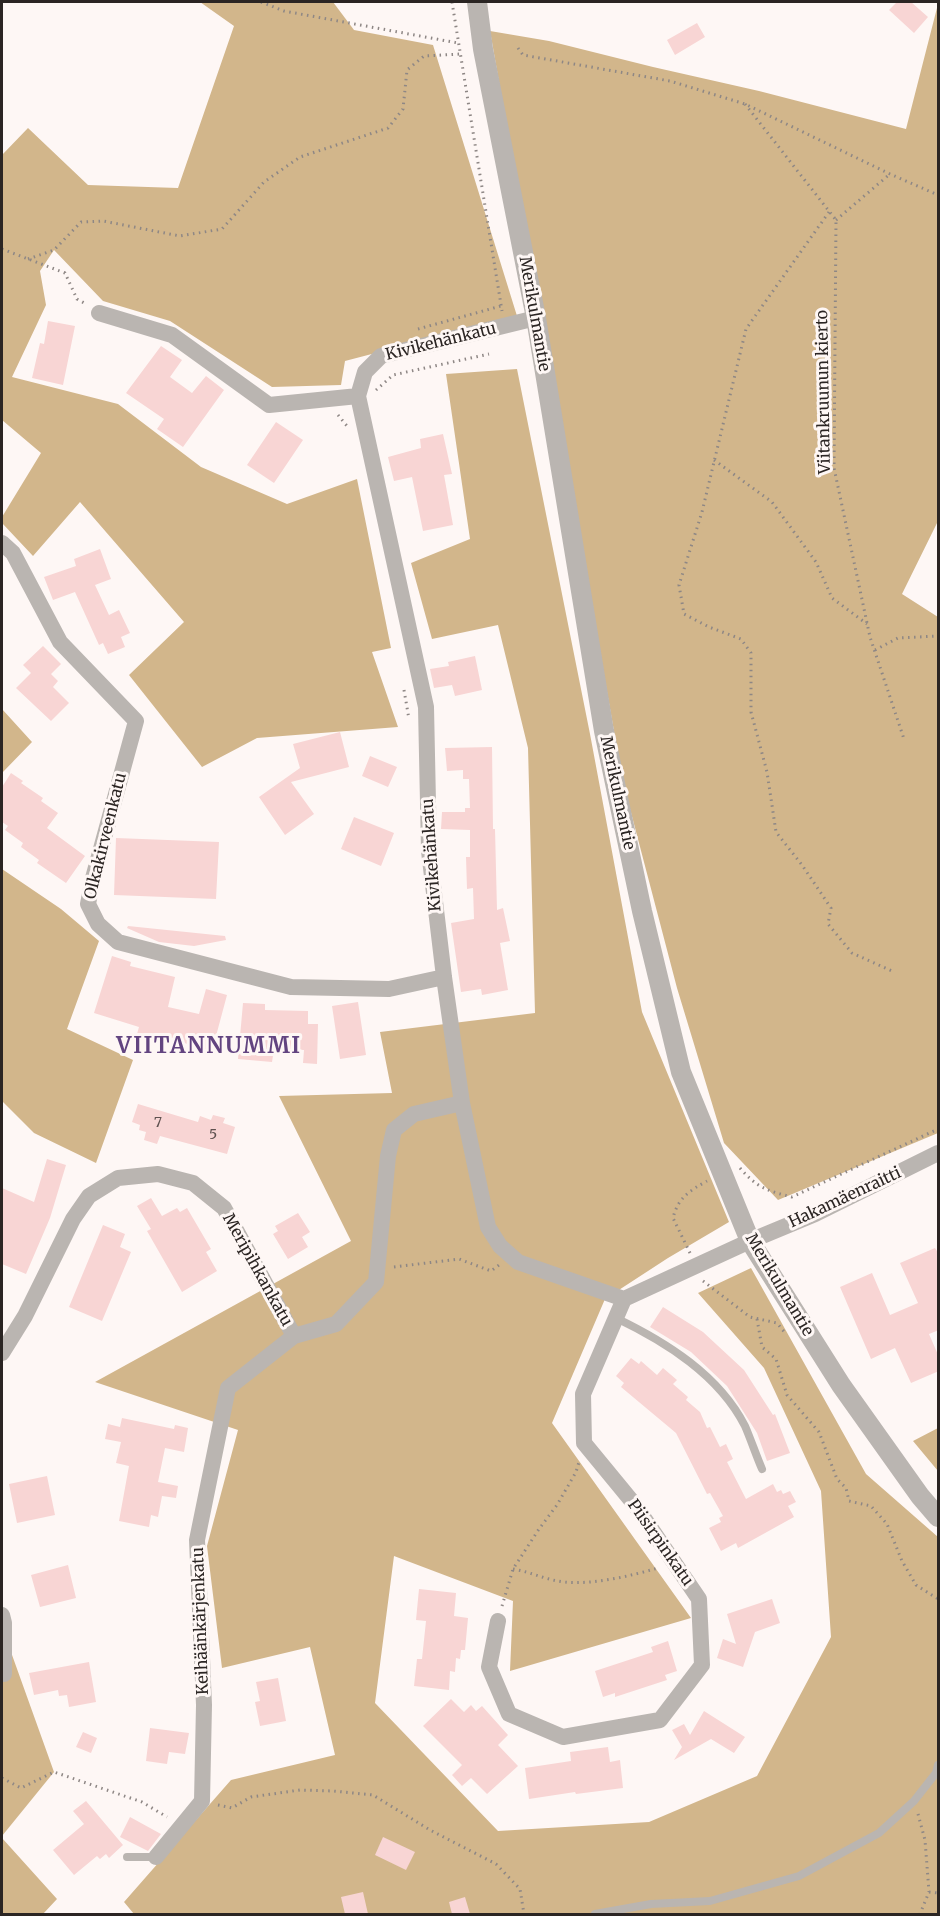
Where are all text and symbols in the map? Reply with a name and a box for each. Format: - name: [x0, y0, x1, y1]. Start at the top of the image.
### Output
- street label: Merikulmantie: [514, 255, 554, 373]
- street label: Viitankruunun kierto: [813, 310, 835, 474]
- street label: Kivikehänkatu: [384, 319, 498, 365]
- street label: Merikulmantie: [596, 734, 638, 852]
- street label: Olkakirveenkatu: [81, 771, 131, 901]
- street label: Kivikehänkatu: [418, 798, 446, 912]
- district label: VIITANNUMMI: [116, 1034, 302, 1060]
- house number: 7: [154, 1115, 162, 1131]
- house number: 5: [209, 1127, 217, 1143]
- street label: Hakamäenraitti: [786, 1164, 904, 1232]
- street label: Meripihkankatu: [218, 1210, 296, 1330]
- street label: Merikulmantie: [741, 1230, 817, 1340]
- street label: Piisirpinkatu: [623, 1496, 697, 1590]
- street label: Keihäänkärjenkatu: [189, 1547, 213, 1695]

